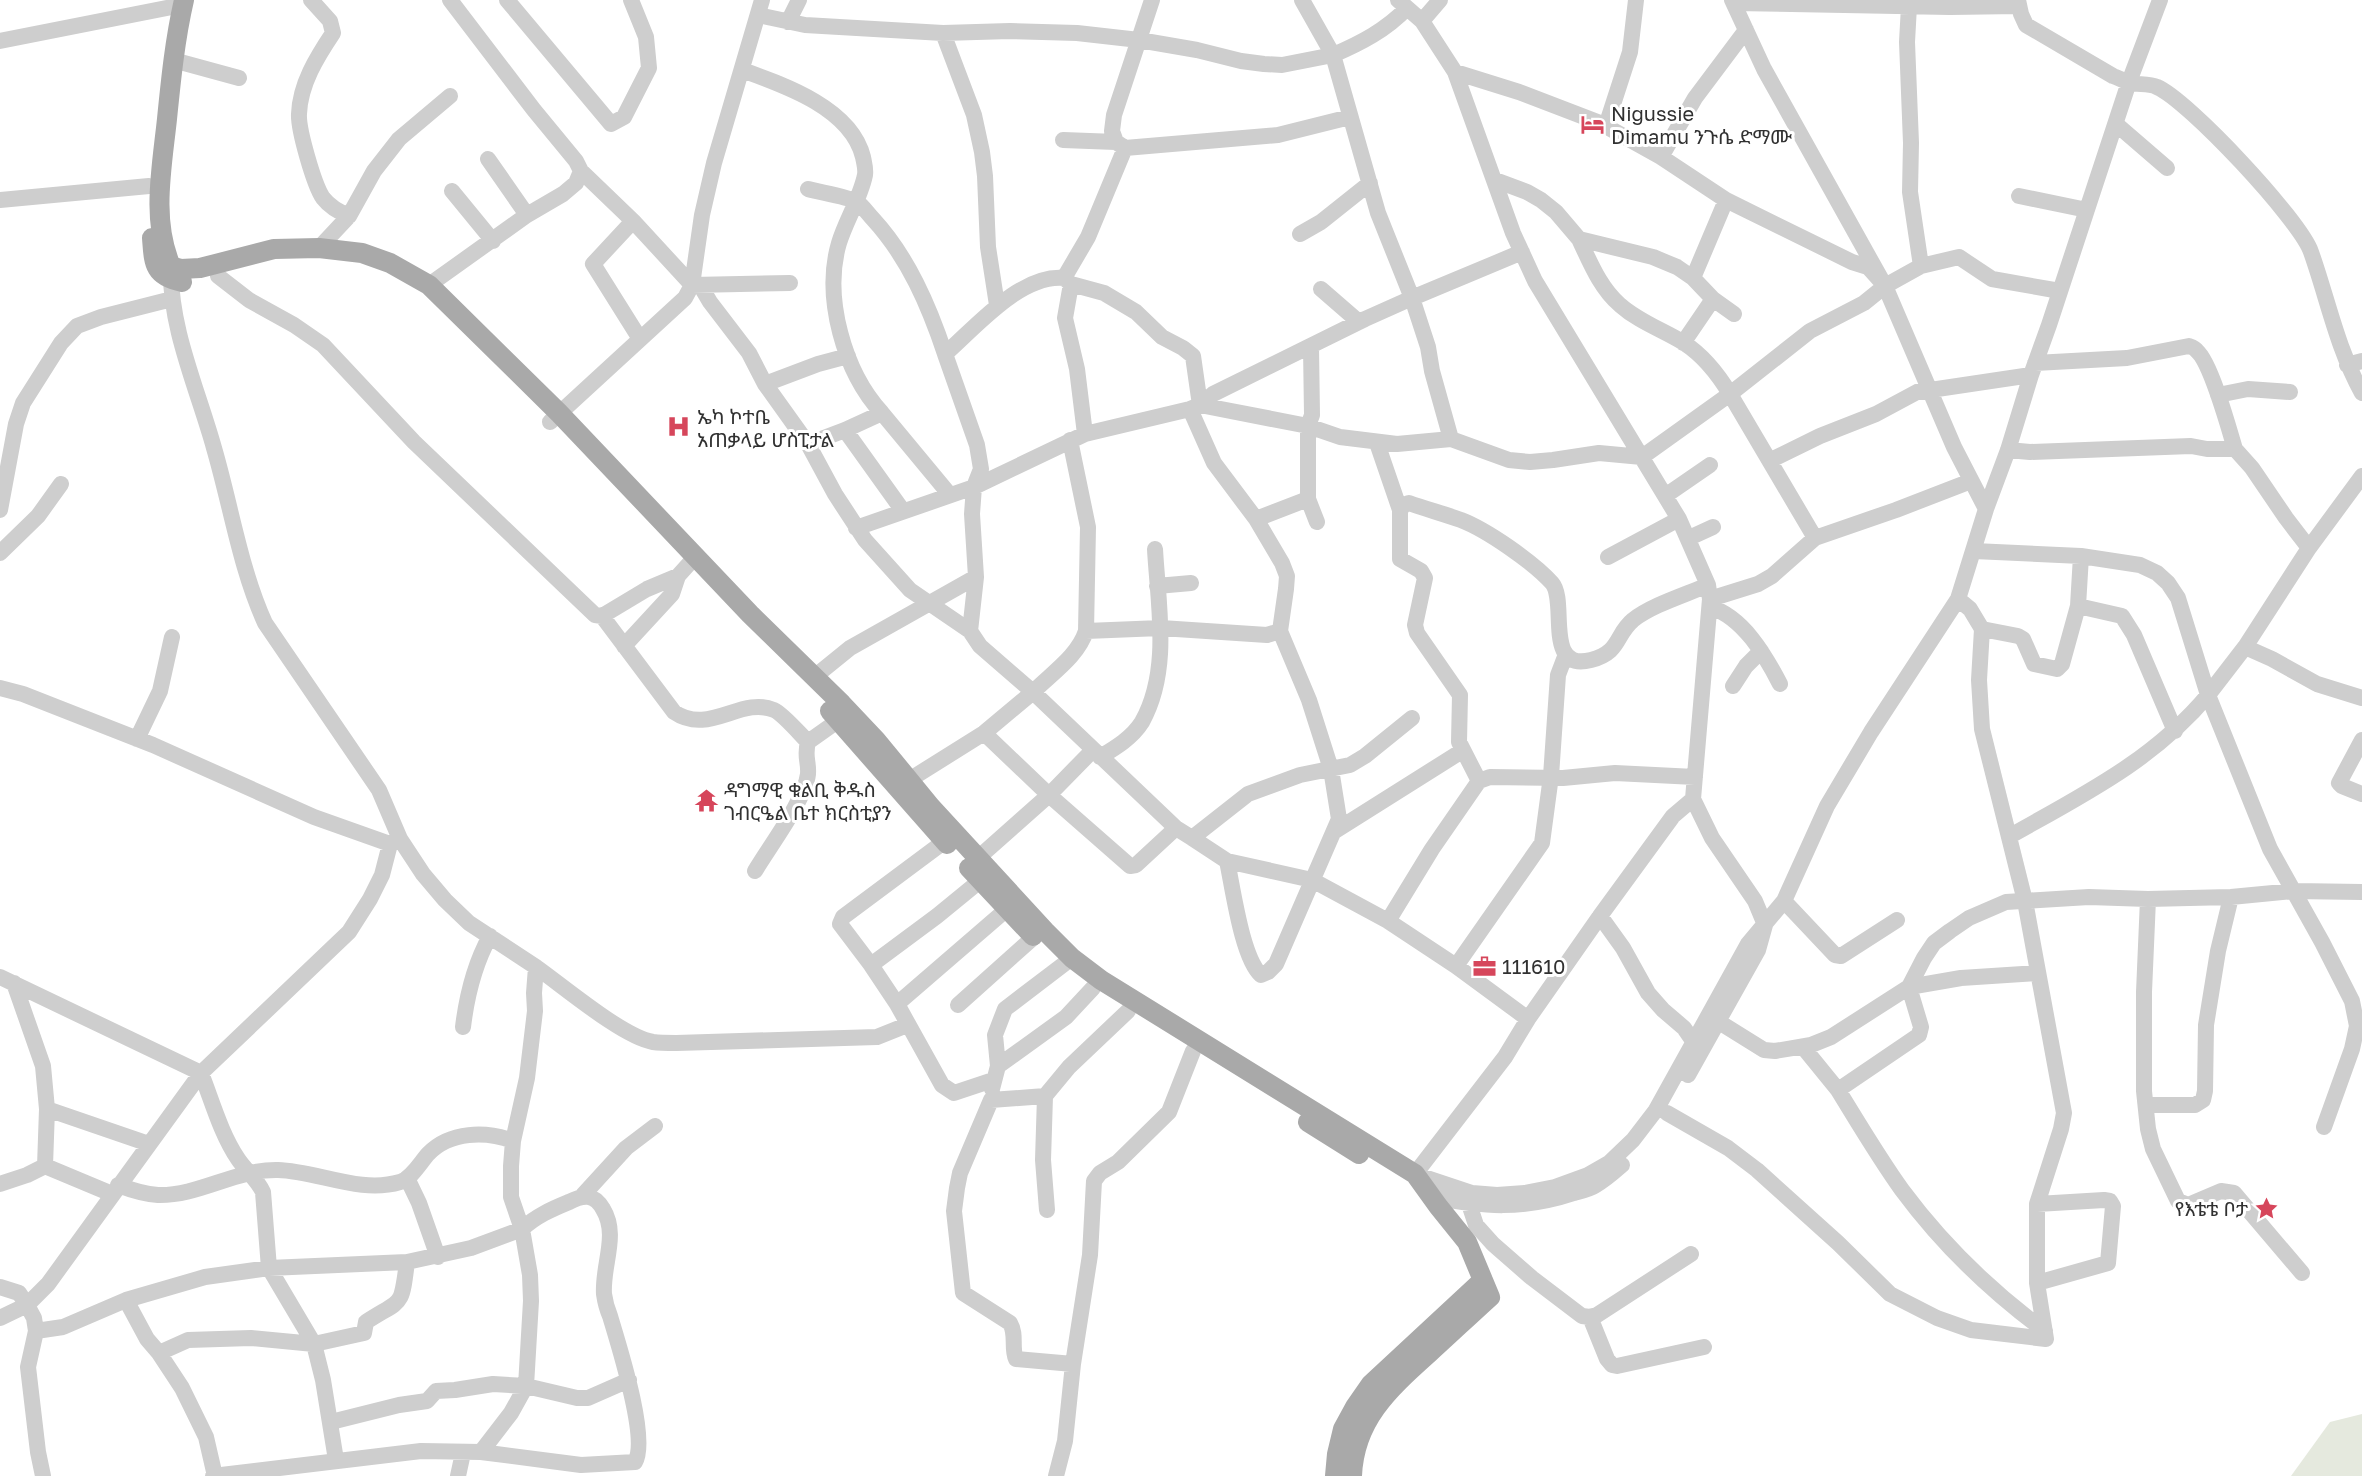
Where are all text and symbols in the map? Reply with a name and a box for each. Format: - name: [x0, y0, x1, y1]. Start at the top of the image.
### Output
- place label: Nigussie Dimamu ንጉሴ ድማሙ: [1611, 101, 1792, 148]
- hotel icon: Nigussie Dimamu ንጉሴ ድማሙ: [1580, 112, 1606, 138]
- place label: ኤካ ኮተቤ አጠቃላይ ሆስፒታል: [697, 404, 834, 451]
- hospital icon: ኤካ ኮተቤ አጠቃላይ ሆስፒታል: [666, 414, 692, 440]
- place label: ዳግማዊ ቁልቢ ቅዱስ ገብርዔል ቤተ ክርስቲያን: [724, 777, 892, 824]
- temple icon: ዳግማዊ ቁልቢ ቅዱስ ገብርዔል ቤተ ክርስቲያን: [693, 787, 719, 813]
- office icon: 111610: [1471, 953, 1497, 979]
- place label: 111610: [1502, 954, 1565, 978]
- place icon: የእቴቴ ቦታ: [2253, 1195, 2279, 1221]
- place label: የእቴቴ ቦታ: [2175, 1196, 2249, 1220]

